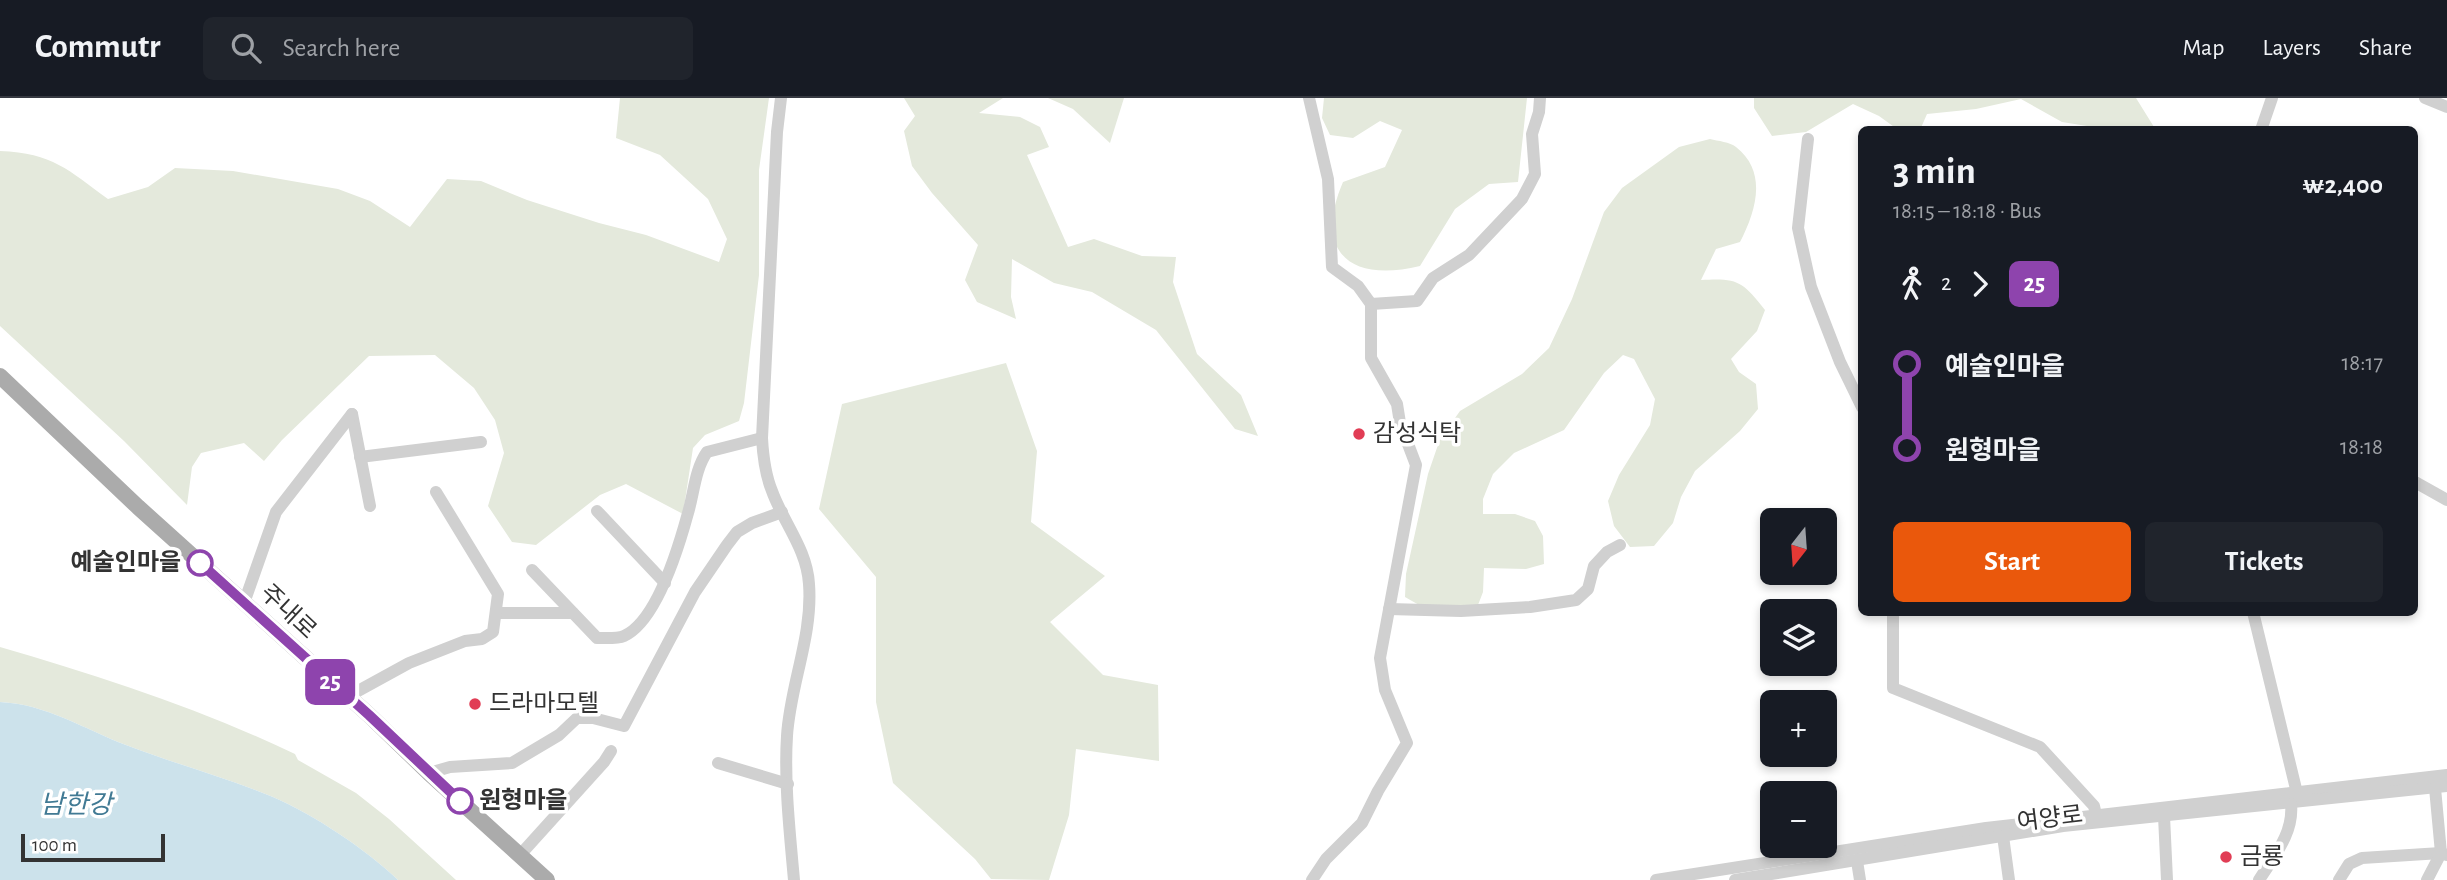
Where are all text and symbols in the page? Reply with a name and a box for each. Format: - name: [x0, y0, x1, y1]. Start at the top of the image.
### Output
- search box: [203, 17, 693, 80]
- icon: search: [227, 29, 265, 67]
- text: Commutr: [35, 31, 161, 64]
- text: Search here: [283, 35, 400, 61]
- text: Map: [2182, 36, 2224, 60]
- text: Layers: [2262, 36, 2321, 60]
- text: Share: [2359, 36, 2412, 60]
- text: 3 min: [1893, 153, 1976, 191]
- text: ₩2,400: [2302, 172, 2383, 198]
- text: 18:15 – 18:18 · Bus: [1893, 200, 2042, 223]
- icon: walk: [1893, 265, 1931, 303]
- icon: forward: [1961, 265, 1999, 303]
- text: 2: [1941, 272, 1951, 295]
- text: 25: [2023, 272, 2045, 296]
- text: 18:17: [2341, 352, 2383, 375]
- text: 예술인마을: [1945, 354, 2065, 380]
- place label: 감성식탁: [1373, 421, 1461, 446]
- marker: 감성식탁: [1351, 426, 1367, 442]
- text: 18:18: [2340, 436, 2383, 459]
- text: 원형마을: [1945, 438, 2041, 464]
- north arrow: [1760, 508, 1838, 584]
- map controls: [1760, 508, 1837, 858]
- button: Start: [1893, 522, 2131, 602]
- button: Tickets: [2145, 522, 2383, 602]
- place label: 예술인마을: [71, 549, 181, 575]
- marker: 예술인마을: [187, 550, 213, 576]
- street label: 주내로: [256, 580, 321, 643]
- button: layers: [1760, 599, 1837, 676]
- line badge: 25: [298, 659, 362, 705]
- text: 25: [319, 670, 341, 694]
- button: +: [1760, 690, 1837, 767]
- place label: 드라마모텔: [489, 691, 599, 716]
- marker: 드라마모텔: [467, 696, 483, 712]
- button: −: [1760, 781, 1837, 858]
- place label: 원형마을: [479, 787, 567, 813]
- marker: 원형마을: [447, 788, 473, 814]
- water label: 남한강: [40, 791, 115, 818]
- street label: 여양로: [2016, 802, 2084, 835]
- scale bar: [21, 831, 164, 863]
- text: 100 m: [32, 836, 77, 855]
- place label: 금룡: [2240, 844, 2284, 869]
- marker: 금룡: [2218, 849, 2234, 865]

